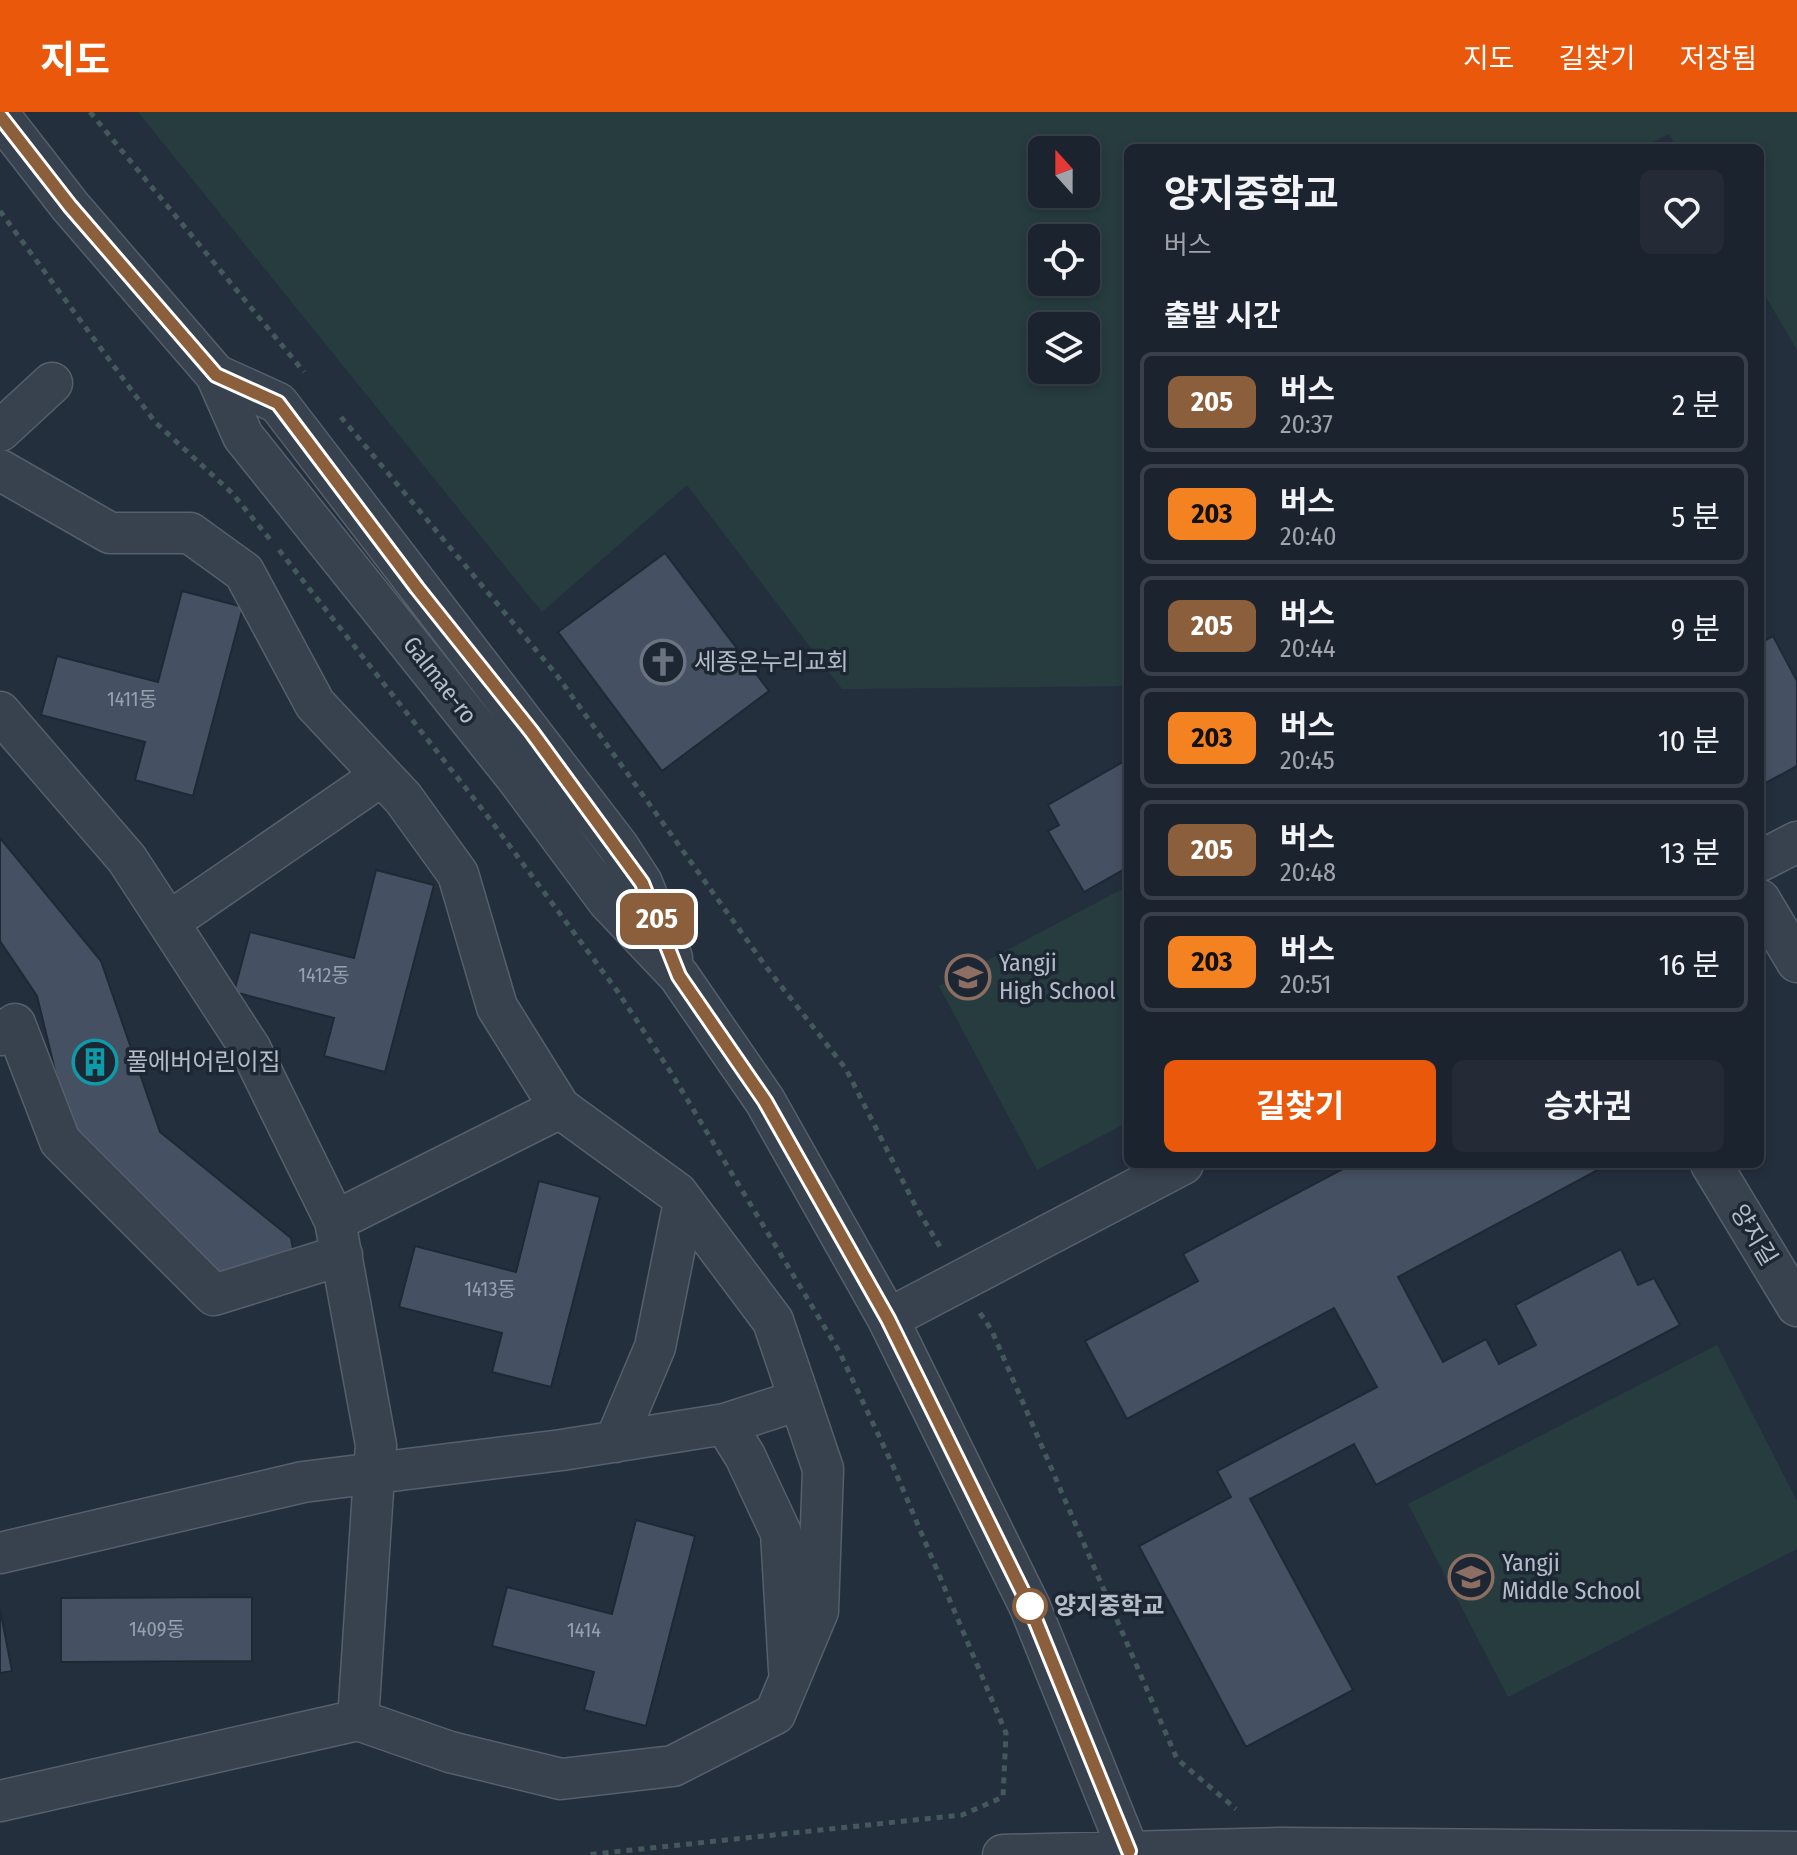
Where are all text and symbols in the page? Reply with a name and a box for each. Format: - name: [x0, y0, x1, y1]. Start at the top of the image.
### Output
- text: 지도: [40, 37, 110, 83]
- text: 지도: [1463, 42, 1514, 75]
- text: 길찾기: [1558, 42, 1636, 75]
- text: 저장됨: [1680, 42, 1757, 75]
- north arrow: [1028, 136, 1100, 208]
- map controls: [1028, 136, 1100, 384]
- button: heart: [1640, 170, 1724, 254]
- text: 양지중학교: [1164, 171, 1339, 217]
- button: locate: [1028, 224, 1100, 296]
- text: 버스: [1164, 230, 1212, 261]
- text: 출발 시간: [1164, 298, 1281, 334]
- button: layers: [1028, 312, 1100, 384]
- text: 버스: [1280, 372, 1335, 408]
- text: 205: [1191, 385, 1233, 418]
- text: 2 분: [1672, 387, 1720, 423]
- text: 20:37: [1280, 409, 1333, 440]
- text: 버스: [1280, 484, 1335, 520]
- text: 203: [1191, 497, 1233, 530]
- text: 5 분: [1672, 499, 1720, 535]
- text: 20:40: [1280, 521, 1337, 552]
- text: 버스: [1280, 596, 1335, 632]
- text: 205: [1191, 609, 1233, 642]
- text: 9 분: [1671, 611, 1720, 647]
- street label: Galmae-ro: [397, 631, 483, 729]
- text: 20:44: [1280, 633, 1336, 664]
- church icon: 세종온누리교회: [639, 638, 687, 686]
- place label: 세종온누리교회: [694, 648, 849, 676]
- house number: 1411동: [107, 687, 157, 711]
- text: 버스: [1280, 708, 1335, 744]
- text: 203: [1191, 721, 1233, 754]
- text: 10 분: [1658, 723, 1720, 759]
- text: 20:45: [1280, 745, 1335, 776]
- text: 버스: [1280, 820, 1335, 856]
- text: 205: [1191, 833, 1233, 866]
- text: 13 분: [1660, 835, 1720, 871]
- text: 20:48: [1280, 857, 1336, 888]
- line badge: 205: [611, 893, 703, 945]
- text: 205: [636, 902, 678, 935]
- text: 버스: [1280, 932, 1335, 968]
- text: 203: [1191, 945, 1233, 978]
- text: 16 분: [1659, 947, 1720, 983]
- place label: Yangji High School: [999, 949, 1116, 1005]
- school or university icon: Yangji High School: [944, 953, 992, 1001]
- house number: 1412동: [298, 963, 350, 987]
- text: 20:51: [1280, 969, 1331, 1000]
- building icon: 풀에버어린이집: [71, 1038, 119, 1086]
- place label: 풀에버어린이집: [126, 1048, 281, 1076]
- button: 길찾기: [1164, 1060, 1436, 1152]
- button: 승차권: [1452, 1060, 1724, 1152]
- street label: 양지길: [1725, 1199, 1783, 1271]
- house number: 1413동: [464, 1277, 516, 1301]
- place label: Yangji Middle School: [1502, 1549, 1641, 1605]
- school or university icon: Yangji Middle School: [1447, 1553, 1495, 1601]
- marker: 양지중학교: [1013, 1589, 1047, 1623]
- place label: 양지중학교: [1054, 1592, 1164, 1620]
- house number: 1409동: [129, 1617, 185, 1641]
- house number: 1414: [567, 1618, 601, 1642]

